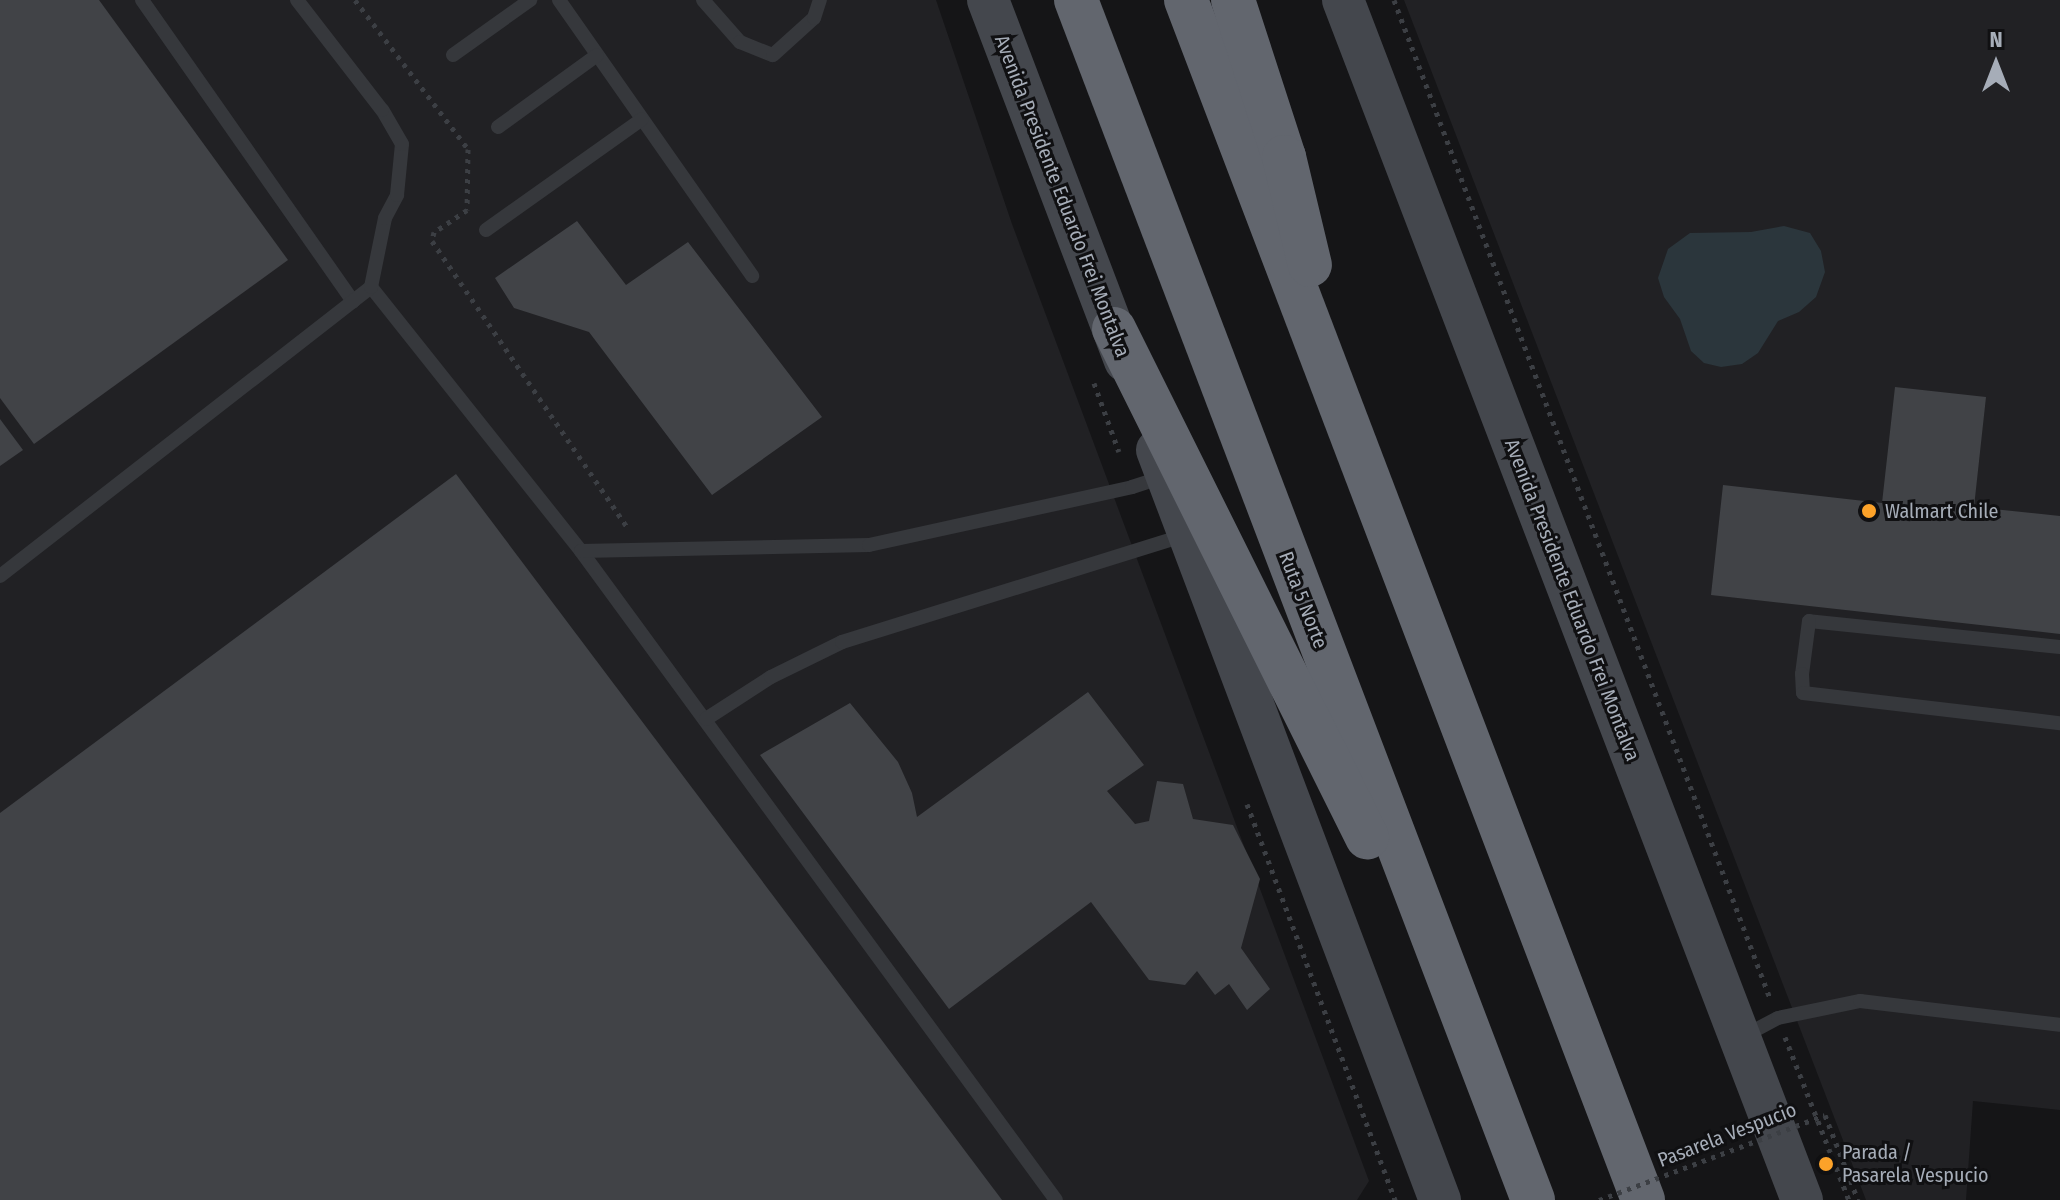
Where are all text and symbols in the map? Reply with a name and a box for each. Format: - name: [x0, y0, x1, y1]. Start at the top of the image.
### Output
- north arrow: [1956, 24, 2036, 104]
- text: N: [1989, 26, 2003, 53]
- street label: Avenida Presidente Eduardo Frei Montalva: [989, 32, 1135, 360]
- street label: Avenida Presidente Eduardo Frei Montalva: [1499, 436, 1645, 764]
- place label: Walmart Chile: [1885, 499, 1998, 523]
- marker: Walmart Chile: [1860, 502, 1878, 520]
- street label: Ruta 5 Norte: [1274, 548, 1332, 652]
- street label: Pasarela Vespucio: [1654, 1098, 1800, 1172]
- place label: Parada / Pasarela Vespucio: [1842, 1140, 1989, 1187]
- marker: Parada / Pasarela Vespucio: [1817, 1155, 1835, 1173]

